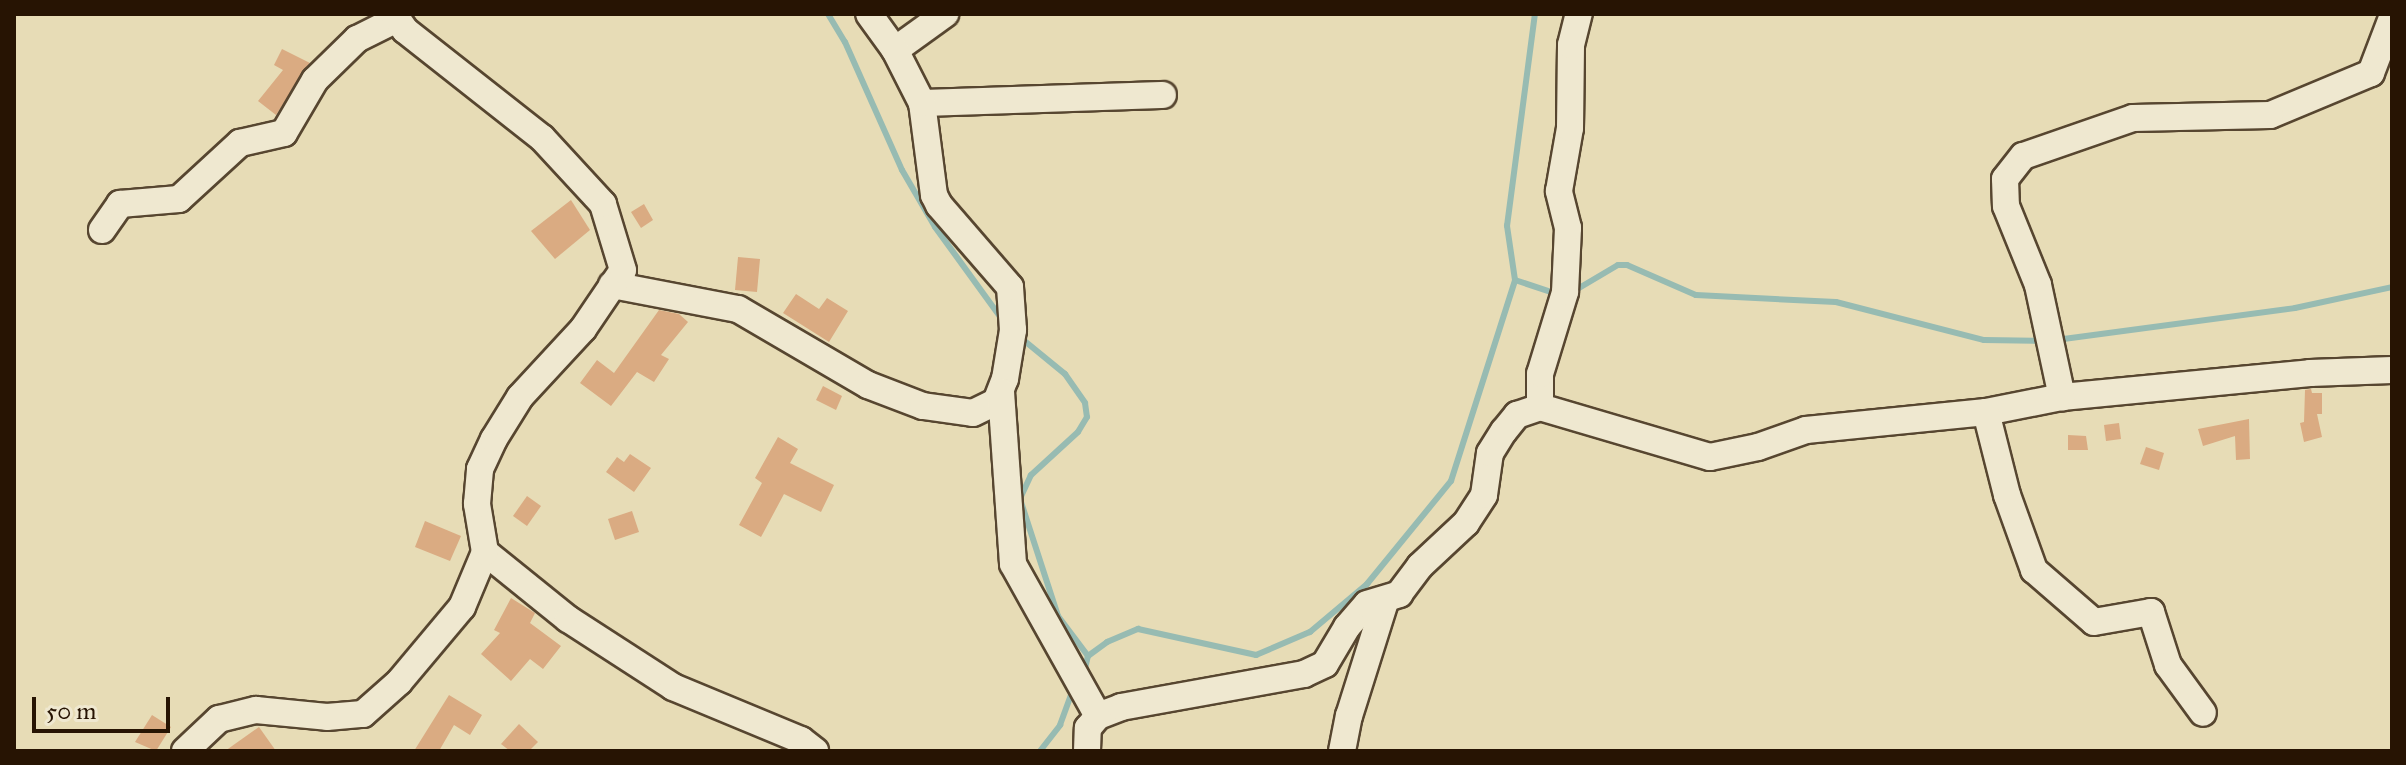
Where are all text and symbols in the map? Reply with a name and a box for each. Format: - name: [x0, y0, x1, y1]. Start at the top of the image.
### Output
- scale bar: [36, 681, 174, 731]
- text: 50 m: [46, 696, 96, 726]

